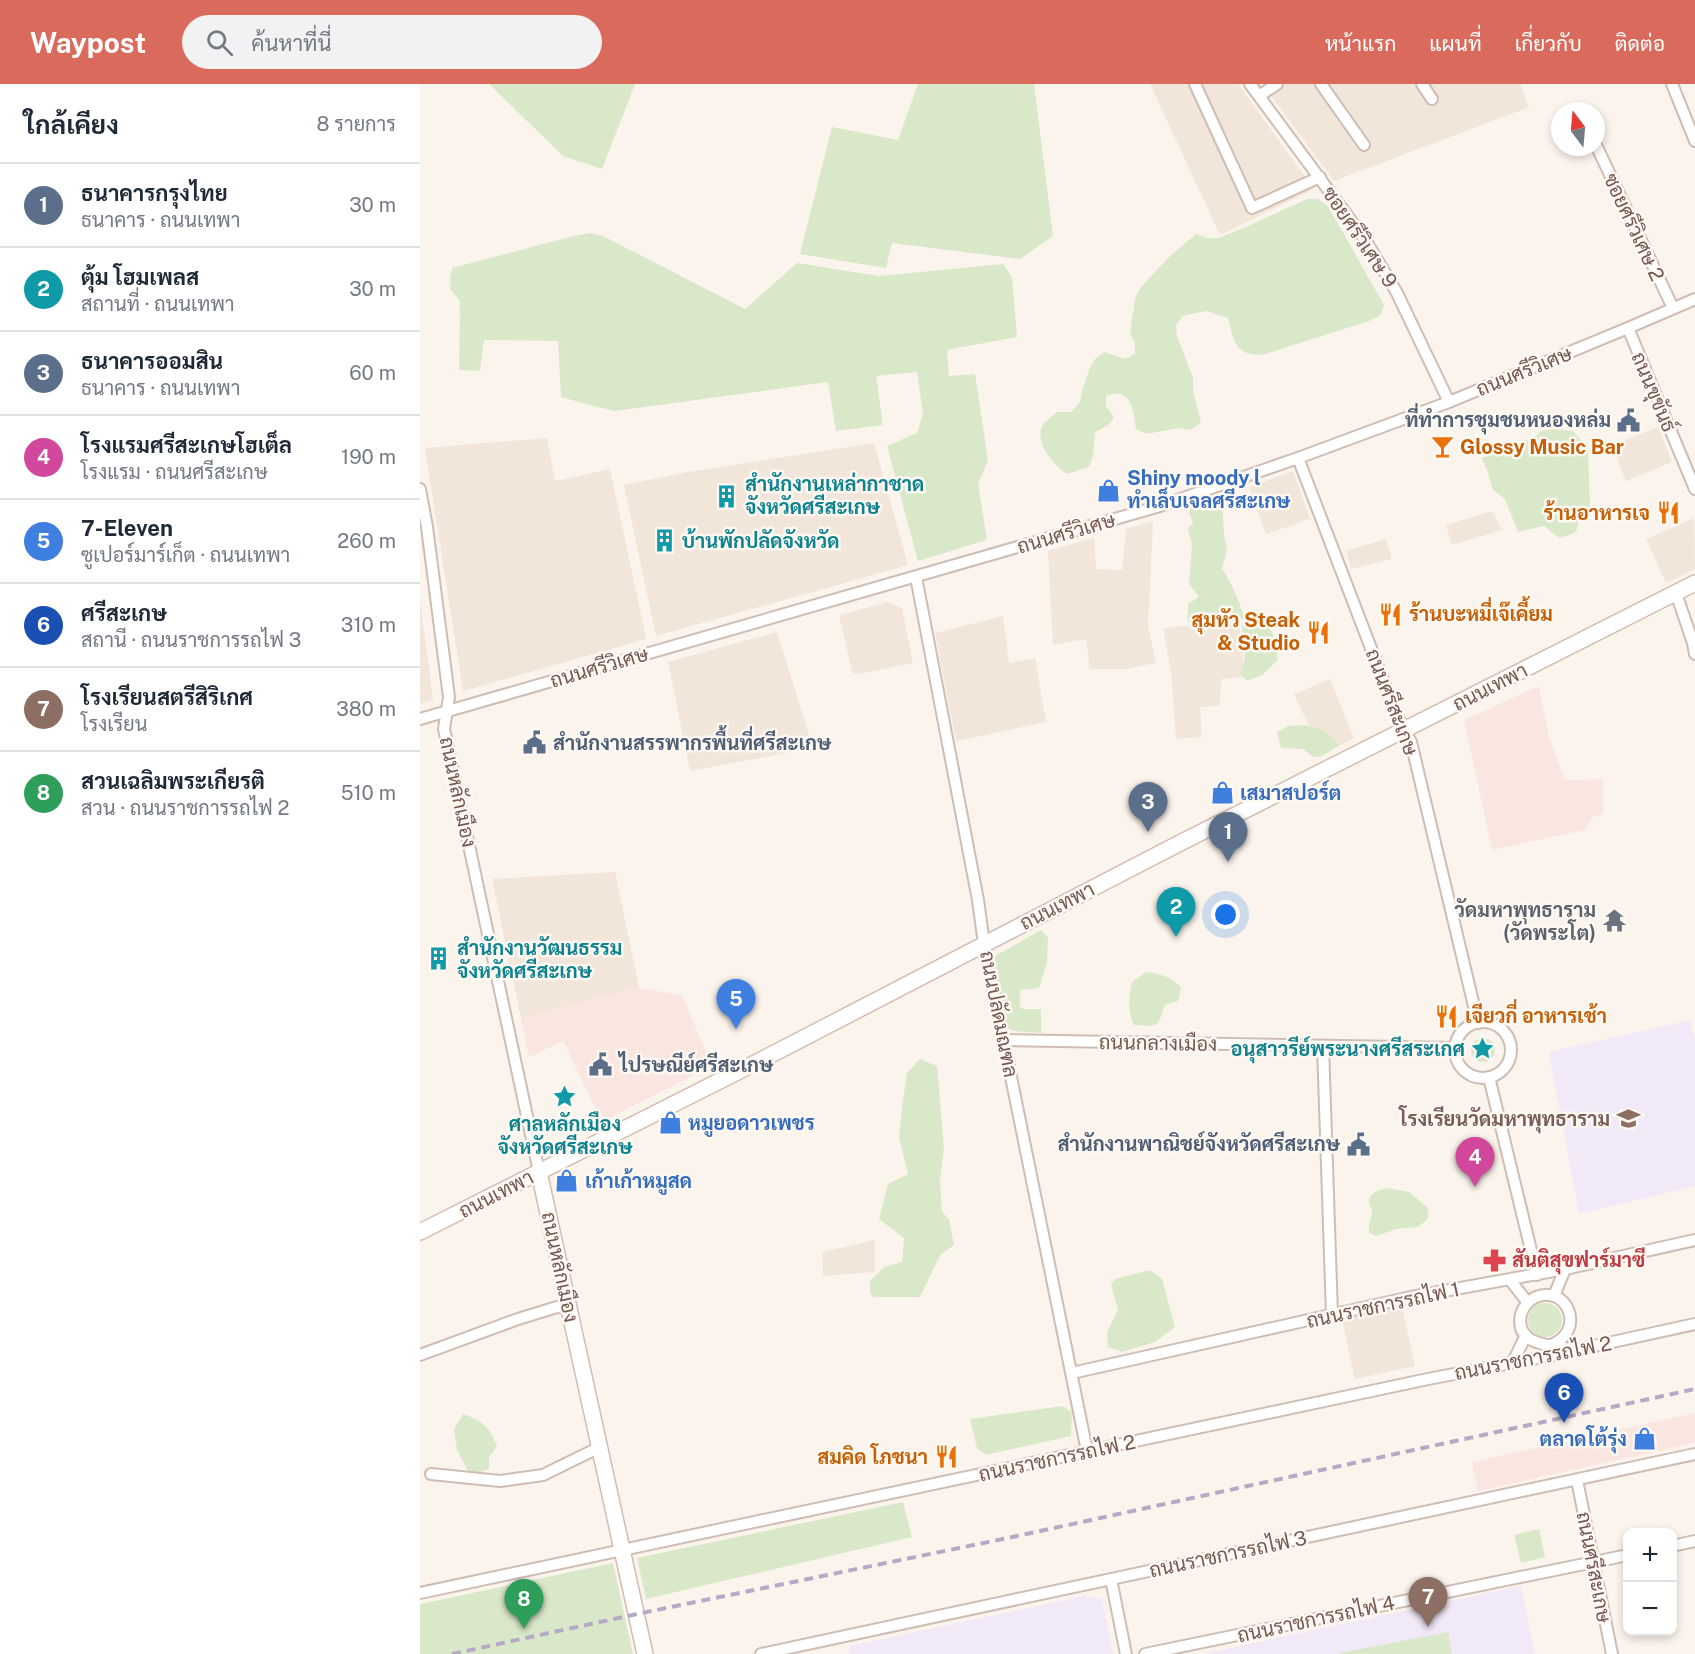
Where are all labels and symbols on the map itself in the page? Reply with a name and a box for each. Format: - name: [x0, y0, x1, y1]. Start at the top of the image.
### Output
- north arrow: [1551, 102, 1605, 156]
- street label: ซอยศรีวิเศษ 2: [1599, 169, 1670, 285]
- street label: ซอยศรีวิเศษ 9: [1317, 181, 1403, 292]
- street label: ถนนศรีวิเศษ: [1472, 340, 1576, 401]
- street label: ถนนขุขันธ์: [1625, 348, 1683, 436]
- place label: ที่ทำการชุมชนหนองหล่ม: [1405, 403, 1611, 435]
- public building icon: ที่ทำการชุมชนหนองหล่ม: [1616, 407, 1642, 433]
- bar icon: Glossy Music Bar: [1429, 434, 1455, 460]
- place label: Glossy Music Bar: [1460, 435, 1624, 459]
- place label: Shiny moody l ทำเล็บเจลศรีสะเกษ: [1127, 466, 1291, 513]
- place label: สำนักงานเหล่ากาชาด จังหวัดศรีสะเกษ: [745, 471, 924, 519]
- shop icon: Shiny moody l ทำเล็บเจลศรีสะเกษ: [1096, 477, 1122, 503]
- building icon: สำนักงานเหล่ากาชาด จังหวัดศรีสะเกษ: [714, 483, 740, 509]
- place label: ร้านอาหารเจ: [1544, 500, 1650, 525]
- restaurant icon: ร้านอาหารเจ: [1655, 500, 1681, 526]
- street label: ถนนศรีวิเศษ: [1014, 506, 1118, 558]
- building icon: บ้านพักปลัดจังหวัด: [651, 528, 677, 554]
- place label: บ้านพักปลัดจังหวัด: [682, 528, 840, 553]
- place label: ร้านบะหมี่เจ๊เคี้ยม: [1409, 596, 1553, 626]
- restaurant icon: ร้านบะหมี่เจ๊เคี้ยม: [1378, 601, 1404, 627]
- place label: สุมหัว Steak & Studio: [1191, 607, 1300, 655]
- restaurant icon: สุมหัว Steak & Studio: [1305, 619, 1331, 645]
- street label: ถนนศรีวิเศษ: [547, 640, 651, 692]
- street label: ถนนศรีสะเกษ: [1361, 645, 1424, 759]
- street label: ถนนเทพา: [1449, 658, 1531, 716]
- place label: สำนักงานสรรพากรพื้นที่ศรีสะเกษ: [553, 725, 832, 755]
- public building icon: สำนักงานสรรพากรพื้นที่ศรีสะเกษ: [522, 730, 548, 756]
- street label: ถนนหลักเมือง: [435, 734, 483, 849]
- shop icon: เสมาสปอร์ต: [1209, 780, 1235, 806]
- place label: เสมาสปอร์ต: [1240, 780, 1341, 805]
- pin: 3: [1128, 782, 1168, 832]
- pin: 1: [1208, 812, 1248, 862]
- street label: ถนนเทพา: [1016, 877, 1098, 935]
- pin: 2: [1156, 888, 1196, 937]
- place label: วัดมหาพุทธาราม (วัดพระโต): [1454, 897, 1596, 945]
- your location: [1211, 900, 1240, 929]
- temple icon: วัดมหาพุทธาราม (วัดพระโต): [1601, 908, 1627, 934]
- place label: สำนักงานวัฒนธรรม จังหวัดศรีสะเกษ: [457, 935, 622, 983]
- building icon: สำนักงานวัฒนธรรม จังหวัดศรีสะเกษ: [426, 946, 452, 972]
- street label: ถนนปลัดมณฑล: [975, 949, 1023, 1079]
- pin: 5: [716, 980, 756, 1029]
- place label: เจียวกี่ อาหารเช้า: [1465, 999, 1607, 1028]
- restaurant icon: เจียวกี่ อาหารเช้า: [1434, 1003, 1460, 1029]
- street label: ถนนกลางเมือง: [1099, 1028, 1217, 1056]
- place label: อนุสาวรีย์พระนางศรีสระเกศ: [1231, 1036, 1465, 1064]
- place icon: อนุสาวรีย์พระนางศรีสระเกศ: [1470, 1036, 1496, 1062]
- place label: ไปรษณีย์ศรีสะเกษ: [617, 1051, 774, 1077]
- public building icon: ไปรษณีย์ศรีสะเกษ: [588, 1052, 614, 1078]
- place icon: ศาลหลักเมือง จังหวัดศรีสะเกษ: [552, 1084, 578, 1110]
- place label: โรงเรียนวัดมหาพุทธาราม: [1398, 1105, 1610, 1134]
- school or university icon: โรงเรียนวัดมหาพุทธาราม: [1615, 1106, 1641, 1132]
- shop icon: หมูยอดาวเพชร: [657, 1110, 683, 1136]
- place label: ศาลหลักเมือง จังหวัดศรีสะเกษ: [497, 1111, 633, 1159]
- place label: หมูยอดาวเพชร: [688, 1111, 815, 1137]
- place label: สำนักงานพาณิชย์จังหวัดศรีสะเกษ: [1057, 1131, 1341, 1156]
- public building icon: สำนักงานพาณิชย์จังหวัดศรีสะเกษ: [1345, 1131, 1371, 1157]
- pin: 4: [1456, 1138, 1494, 1187]
- street label: ถนนเทพา: [455, 1165, 537, 1223]
- shop icon: เก้าเก้าหมูสด: [554, 1168, 580, 1194]
- place label: เก้าเก้าหมูสด: [585, 1168, 692, 1195]
- street label: ถนนหลักเมือง: [537, 1209, 585, 1324]
- pharmacy icon: สันติสุขฟาร์มาซี: [1481, 1247, 1507, 1273]
- place label: สันติสุขฟาร์มาซี: [1512, 1247, 1645, 1275]
- street label: ถนนราชการรถไฟ 1: [1304, 1276, 1462, 1333]
- street label: ถนนราชการรถไฟ 2: [1452, 1330, 1614, 1385]
- pin: 6: [1544, 1374, 1584, 1423]
- place label: ตลาดโต้รุ่ง: [1540, 1425, 1627, 1454]
- shop icon: ตลาดโต้รุ่ง: [1632, 1426, 1658, 1452]
- street label: ถนนราชการรถไฟ 2: [976, 1429, 1138, 1486]
- place label: สมคิด โภชนา: [817, 1443, 928, 1469]
- restaurant icon: สมคิด โภชนา: [933, 1444, 959, 1470]
- street label: ถนนศรีสะเกษ: [1571, 1509, 1618, 1625]
- street label: ถนนราชการรถไฟ 3: [1147, 1525, 1309, 1582]
- pin: 7: [1408, 1578, 1448, 1627]
- pin: 8: [504, 1580, 544, 1629]
- street label: ถนนราชการรถไฟ 4: [1235, 1590, 1397, 1647]

